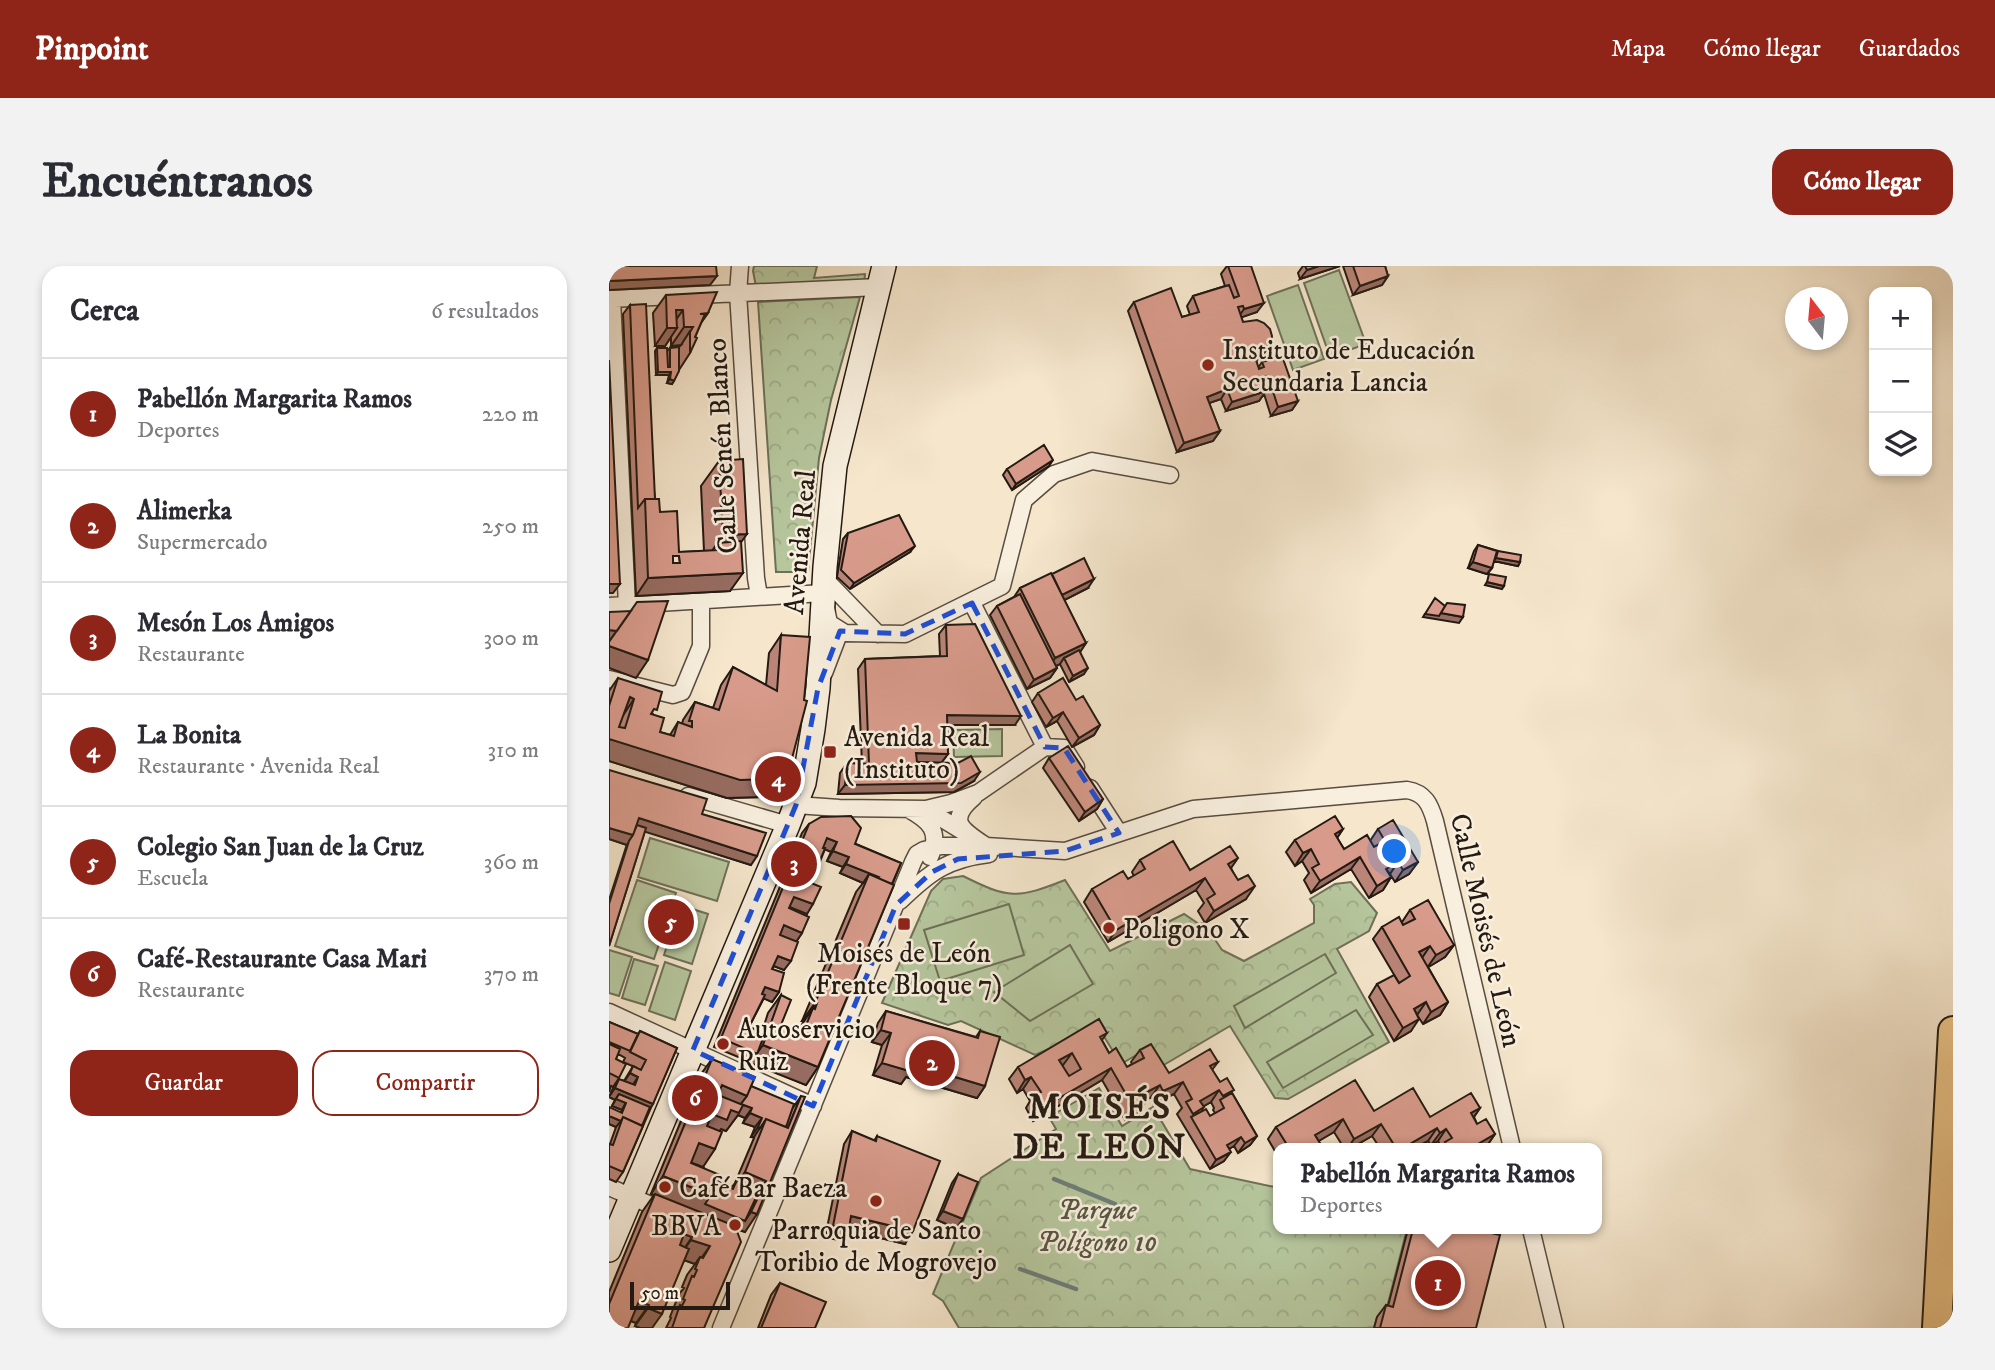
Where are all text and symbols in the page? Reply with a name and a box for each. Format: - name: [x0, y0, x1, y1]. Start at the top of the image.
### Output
- text: Pinpoint: [35, 29, 149, 70]
- text: Mapa: [1611, 34, 1665, 64]
- text: Cómo llegar: [1703, 34, 1821, 64]
- text: Guardados: [1859, 34, 1960, 64]
- button: Cómo llegar: [1772, 149, 1953, 215]
- text: Encuéntranos: [42, 151, 313, 213]
- north arrow: [1785, 287, 1848, 350]
- map controls: [1869, 287, 1932, 476]
- button: +: [1869, 287, 1932, 350]
- text: Cerca: [70, 293, 139, 330]
- text: 6 resultados: [431, 297, 539, 326]
- place label: Instituto de Educación Secundaria Lancia: [1222, 333, 1475, 400]
- street label: Calle Senén Blanco: [699, 337, 746, 555]
- button: −: [1869, 350, 1932, 413]
- marker: Instituto de Educación Secundaria Lancia: [1200, 357, 1216, 373]
- text: Pabellón Margarita Ramos: [137, 383, 412, 416]
- text: 1: [89, 400, 97, 429]
- text: 220 m: [482, 400, 539, 429]
- button: layers: [1869, 413, 1932, 476]
- text: Deportes: [137, 416, 219, 445]
- street label: Avenida Real: [777, 468, 824, 616]
- text: Alimerka: [137, 495, 232, 528]
- text: 2: [87, 512, 99, 541]
- text: 250 m: [482, 512, 539, 541]
- text: Supermercado: [137, 528, 267, 557]
- text: Mesón Los Amigos: [137, 607, 334, 640]
- text: 3: [89, 624, 97, 653]
- text: 300 m: [483, 624, 539, 653]
- text: Restaurante: [137, 640, 245, 669]
- text: La Bonita: [137, 719, 241, 752]
- place label: Avenida Real (Instituto): [844, 720, 990, 787]
- text: 4: [86, 736, 100, 765]
- text: 310 m: [487, 736, 539, 765]
- marker: Avenida Real (Instituto): [822, 744, 838, 760]
- text: Restaurante · Avenida Real: [137, 752, 379, 781]
- pin: 4: [755, 753, 801, 805]
- street label: Calle Moisés de León: [1442, 810, 1530, 1051]
- text: Colegio San Juan de la Cruz: [137, 831, 424, 864]
- your location: [1377, 834, 1411, 868]
- pin: 3: [771, 838, 817, 890]
- text: 5: [87, 848, 99, 877]
- text: 360 m: [484, 848, 539, 877]
- text: Escuela: [137, 864, 208, 893]
- pin: 5: [648, 896, 694, 948]
- place label: Poligono X: [1123, 912, 1250, 947]
- marker: Moisés de León (Frente Bloque 7): [896, 916, 912, 932]
- marker: Poligono X: [1101, 920, 1117, 936]
- place label: Moisés de León (Frente Bloque 7): [806, 936, 1002, 1003]
- text: Café-Restaurante Casa Mari: [137, 943, 427, 976]
- text: 6: [87, 960, 99, 989]
- text: 370 m: [484, 960, 539, 989]
- text: Restaurante: [137, 976, 245, 1005]
- place label: Autoservicio Ruiz: [737, 1012, 875, 1079]
- marker: Autoservicio Ruiz: [715, 1036, 731, 1052]
- pin: 2: [909, 1037, 955, 1089]
- button: Guardar: [70, 1050, 298, 1116]
- button: Compartir: [312, 1050, 539, 1116]
- pin: 6: [672, 1072, 718, 1124]
- district label: MOISÉS DE LEÓN: [1012, 1084, 1188, 1170]
- popup: [1273, 1143, 1602, 1234]
- text: Pabellón Margarita Ramos: [1300, 1158, 1575, 1191]
- place label: Café Bar Baeza: [679, 1171, 847, 1206]
- marker: Café Bar Baeza: [657, 1179, 673, 1195]
- text: Deportes: [1300, 1191, 1382, 1220]
- marker: Parroquia de Santo Toribio de Mogrovejo: [868, 1193, 884, 1209]
- park label: Parque Polígono 10: [1037, 1193, 1157, 1260]
- place label: BBVA: [651, 1209, 722, 1244]
- place label: Parroquia de Santo Toribio de Mogrovejo: [755, 1213, 997, 1280]
- marker: BBVA: [727, 1217, 743, 1233]
- pin: 1: [1415, 1257, 1461, 1309]
- scale bar: [630, 1279, 730, 1311]
- text: 50 m: [641, 1282, 679, 1305]

